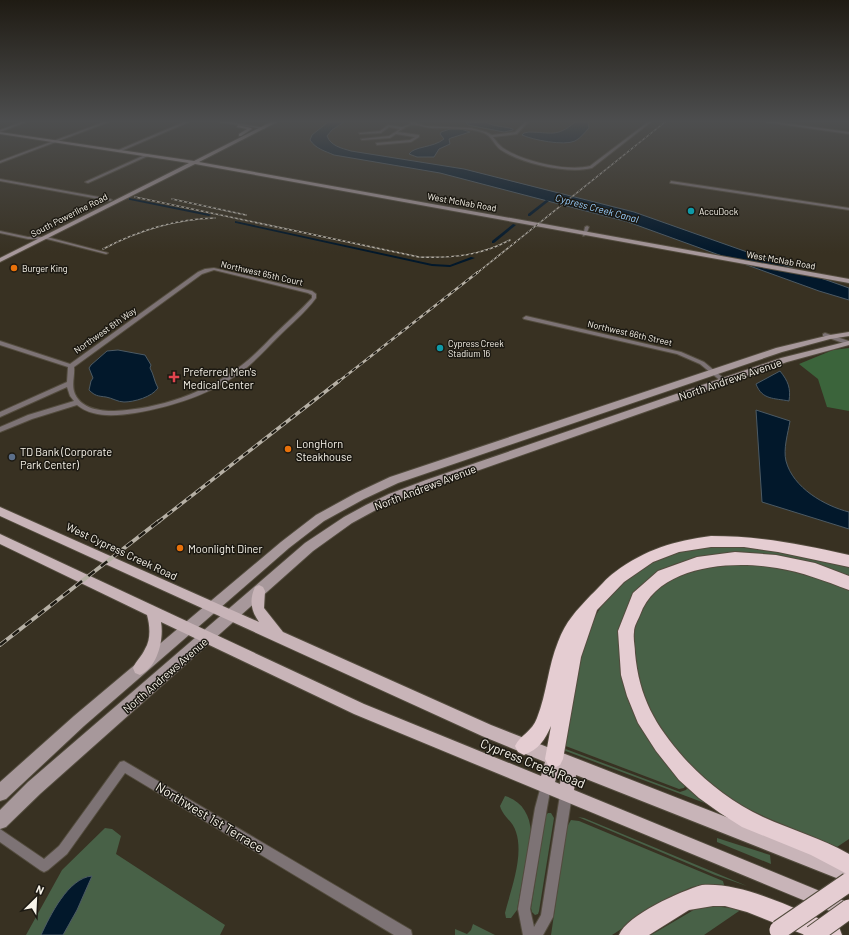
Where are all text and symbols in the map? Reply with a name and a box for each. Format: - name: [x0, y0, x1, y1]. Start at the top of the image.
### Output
- street label: South Powerline Road: [29, 191, 109, 239]
- street label: West McNab Road: [427, 191, 497, 214]
- water label: Cypress Creek Canal: [554, 191, 641, 225]
- marker: AccuDock: [686, 206, 696, 216]
- place label: AccuDock: [699, 206, 739, 217]
- street label: West McNab Road: [746, 249, 816, 272]
- street label: Northwest 65th Court: [220, 258, 304, 288]
- marker: Burger King: [9, 263, 19, 273]
- place label: Burger King: [22, 263, 68, 274]
- street label: Northwest 6th Way: [72, 304, 138, 356]
- street label: Northwest 66th Street: [587, 318, 673, 348]
- place label: Cypress Creek Stadium 16: [448, 338, 504, 359]
- marker: Cypress Creek Stadium 16: [435, 343, 445, 353]
- street label: North Andrews Avenue: [677, 355, 783, 403]
- place label: Preferred Men's Medical Center: [183, 365, 256, 391]
- marker: Preferred Men's Medical Center: [168, 371, 180, 383]
- place label: LongHorn Steakhouse: [296, 437, 352, 463]
- marker: LongHorn Steakhouse: [283, 444, 293, 454]
- place label: TD Bank (Corporate Park Center): [20, 445, 112, 471]
- marker: TD Bank (Corporate Park Center): [7, 452, 17, 462]
- street label: North Andrews Avenue: [372, 462, 478, 512]
- street label: West Cypress Creek Road: [64, 520, 180, 582]
- place label: Moonlight Diner: [188, 542, 262, 555]
- marker: Moonlight Diner: [175, 543, 185, 553]
- street label: North Andrews Avenue: [120, 635, 210, 715]
- street label: Cypress Creek Road: [478, 735, 588, 791]
- street label: Northwest 1st Terrace: [153, 778, 267, 856]
- north arrow: [16, 879, 56, 919]
- text: N: [34, 882, 46, 897]

